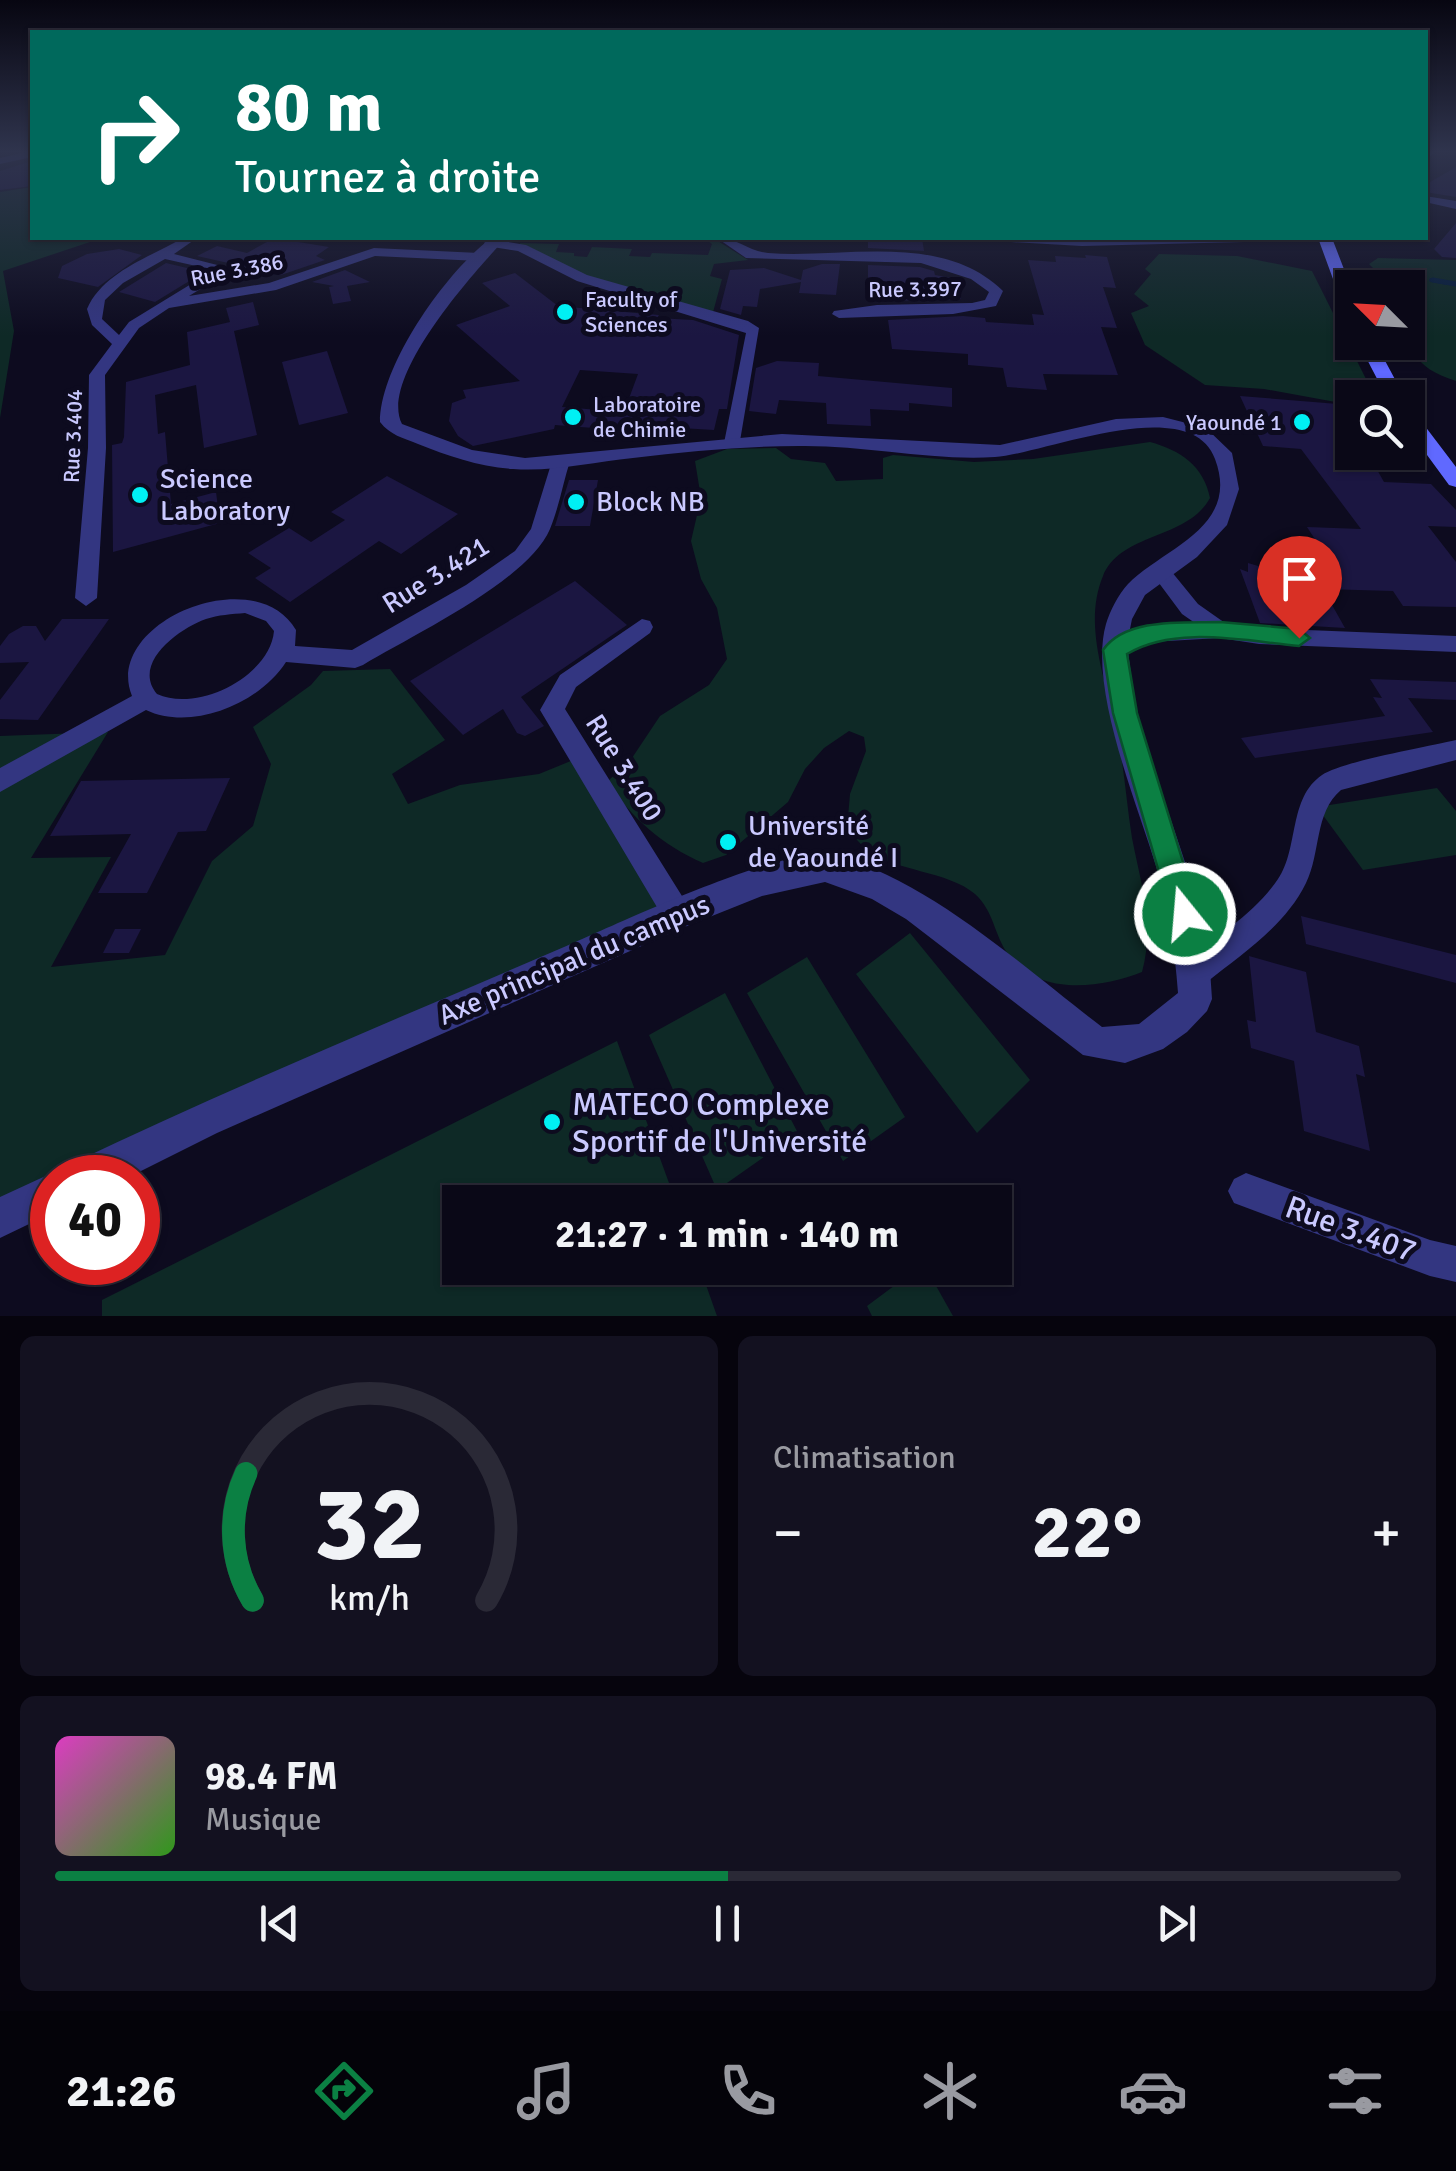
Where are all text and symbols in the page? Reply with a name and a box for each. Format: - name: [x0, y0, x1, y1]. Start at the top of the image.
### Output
- text: 80 m: [235, 64, 383, 150]
- icon: right: [70, 70, 200, 200]
- text: Tournez à droite: [235, 150, 541, 205]
- street label: Rue 3.386: [188, 248, 286, 292]
- north arrow: [1335, 270, 1425, 360]
- map controls: [1335, 270, 1425, 470]
- street label: Rue 3.397: [868, 275, 962, 303]
- place label: Faculty of Sciences: [585, 286, 679, 338]
- marker: Faculty of Sciences: [554, 301, 576, 323]
- button: search: [1335, 380, 1425, 470]
- street label: Rue 3.404: [58, 389, 88, 483]
- place label: Laboratoire de Chimie: [593, 391, 701, 443]
- marker: Laboratoire de Chimie: [562, 406, 584, 428]
- place label: Yaoundé 1: [1186, 409, 1282, 436]
- marker: Yaoundé 1: [1291, 411, 1313, 433]
- place label: Science Laboratory: [160, 462, 290, 528]
- marker: Science Laboratory: [129, 484, 151, 506]
- place label: Block NB: [596, 485, 705, 519]
- marker: Block NB: [565, 491, 587, 513]
- street label: Rue 3.421: [376, 529, 496, 621]
- pin: [1257, 536, 1342, 639]
- icon: arrive: [1272, 551, 1327, 606]
- street label: Rue 3.400: [578, 708, 670, 828]
- place label: Université de Yaoundé I: [748, 809, 898, 875]
- marker: Université de Yaoundé I: [717, 831, 739, 853]
- position arrow: [1133, 862, 1237, 966]
- street label: Axe principal du campus: [433, 887, 715, 1033]
- place label: MATECO Complexe Sportif de l'Université: [572, 1085, 867, 1161]
- marker: MATECO Complexe Sportif de l'Université: [541, 1111, 563, 1133]
- speed limit sign: 40: [30, 1155, 160, 1285]
- street label: Rue 3.407: [1280, 1187, 1422, 1271]
- text: 21:27 · 1 min · 140 m: [555, 1211, 899, 1258]
- text: Climatisation: [773, 1438, 956, 1477]
- text: 32: [313, 1460, 425, 1588]
- text: 22°: [1032, 1486, 1143, 1579]
- text: −: [773, 1499, 803, 1567]
- text: +: [1371, 1499, 1401, 1567]
- text: km/h: [329, 1576, 409, 1620]
- text: 98.4 FM: [205, 1753, 338, 1800]
- text: Musique: [205, 1800, 321, 1839]
- icon: previous: [252, 1896, 307, 1951]
- icon: pause: [700, 1896, 755, 1951]
- icon: next: [1149, 1896, 1204, 1951]
- icon: directions: [309, 2056, 379, 2126]
- icon: music: [511, 2056, 581, 2126]
- icon: phone: [713, 2056, 783, 2126]
- icon: climate: [915, 2056, 985, 2126]
- icon: car: [1118, 2056, 1188, 2126]
- icon: filters: [1320, 2056, 1390, 2126]
- text: 21:26: [66, 2064, 177, 2119]

